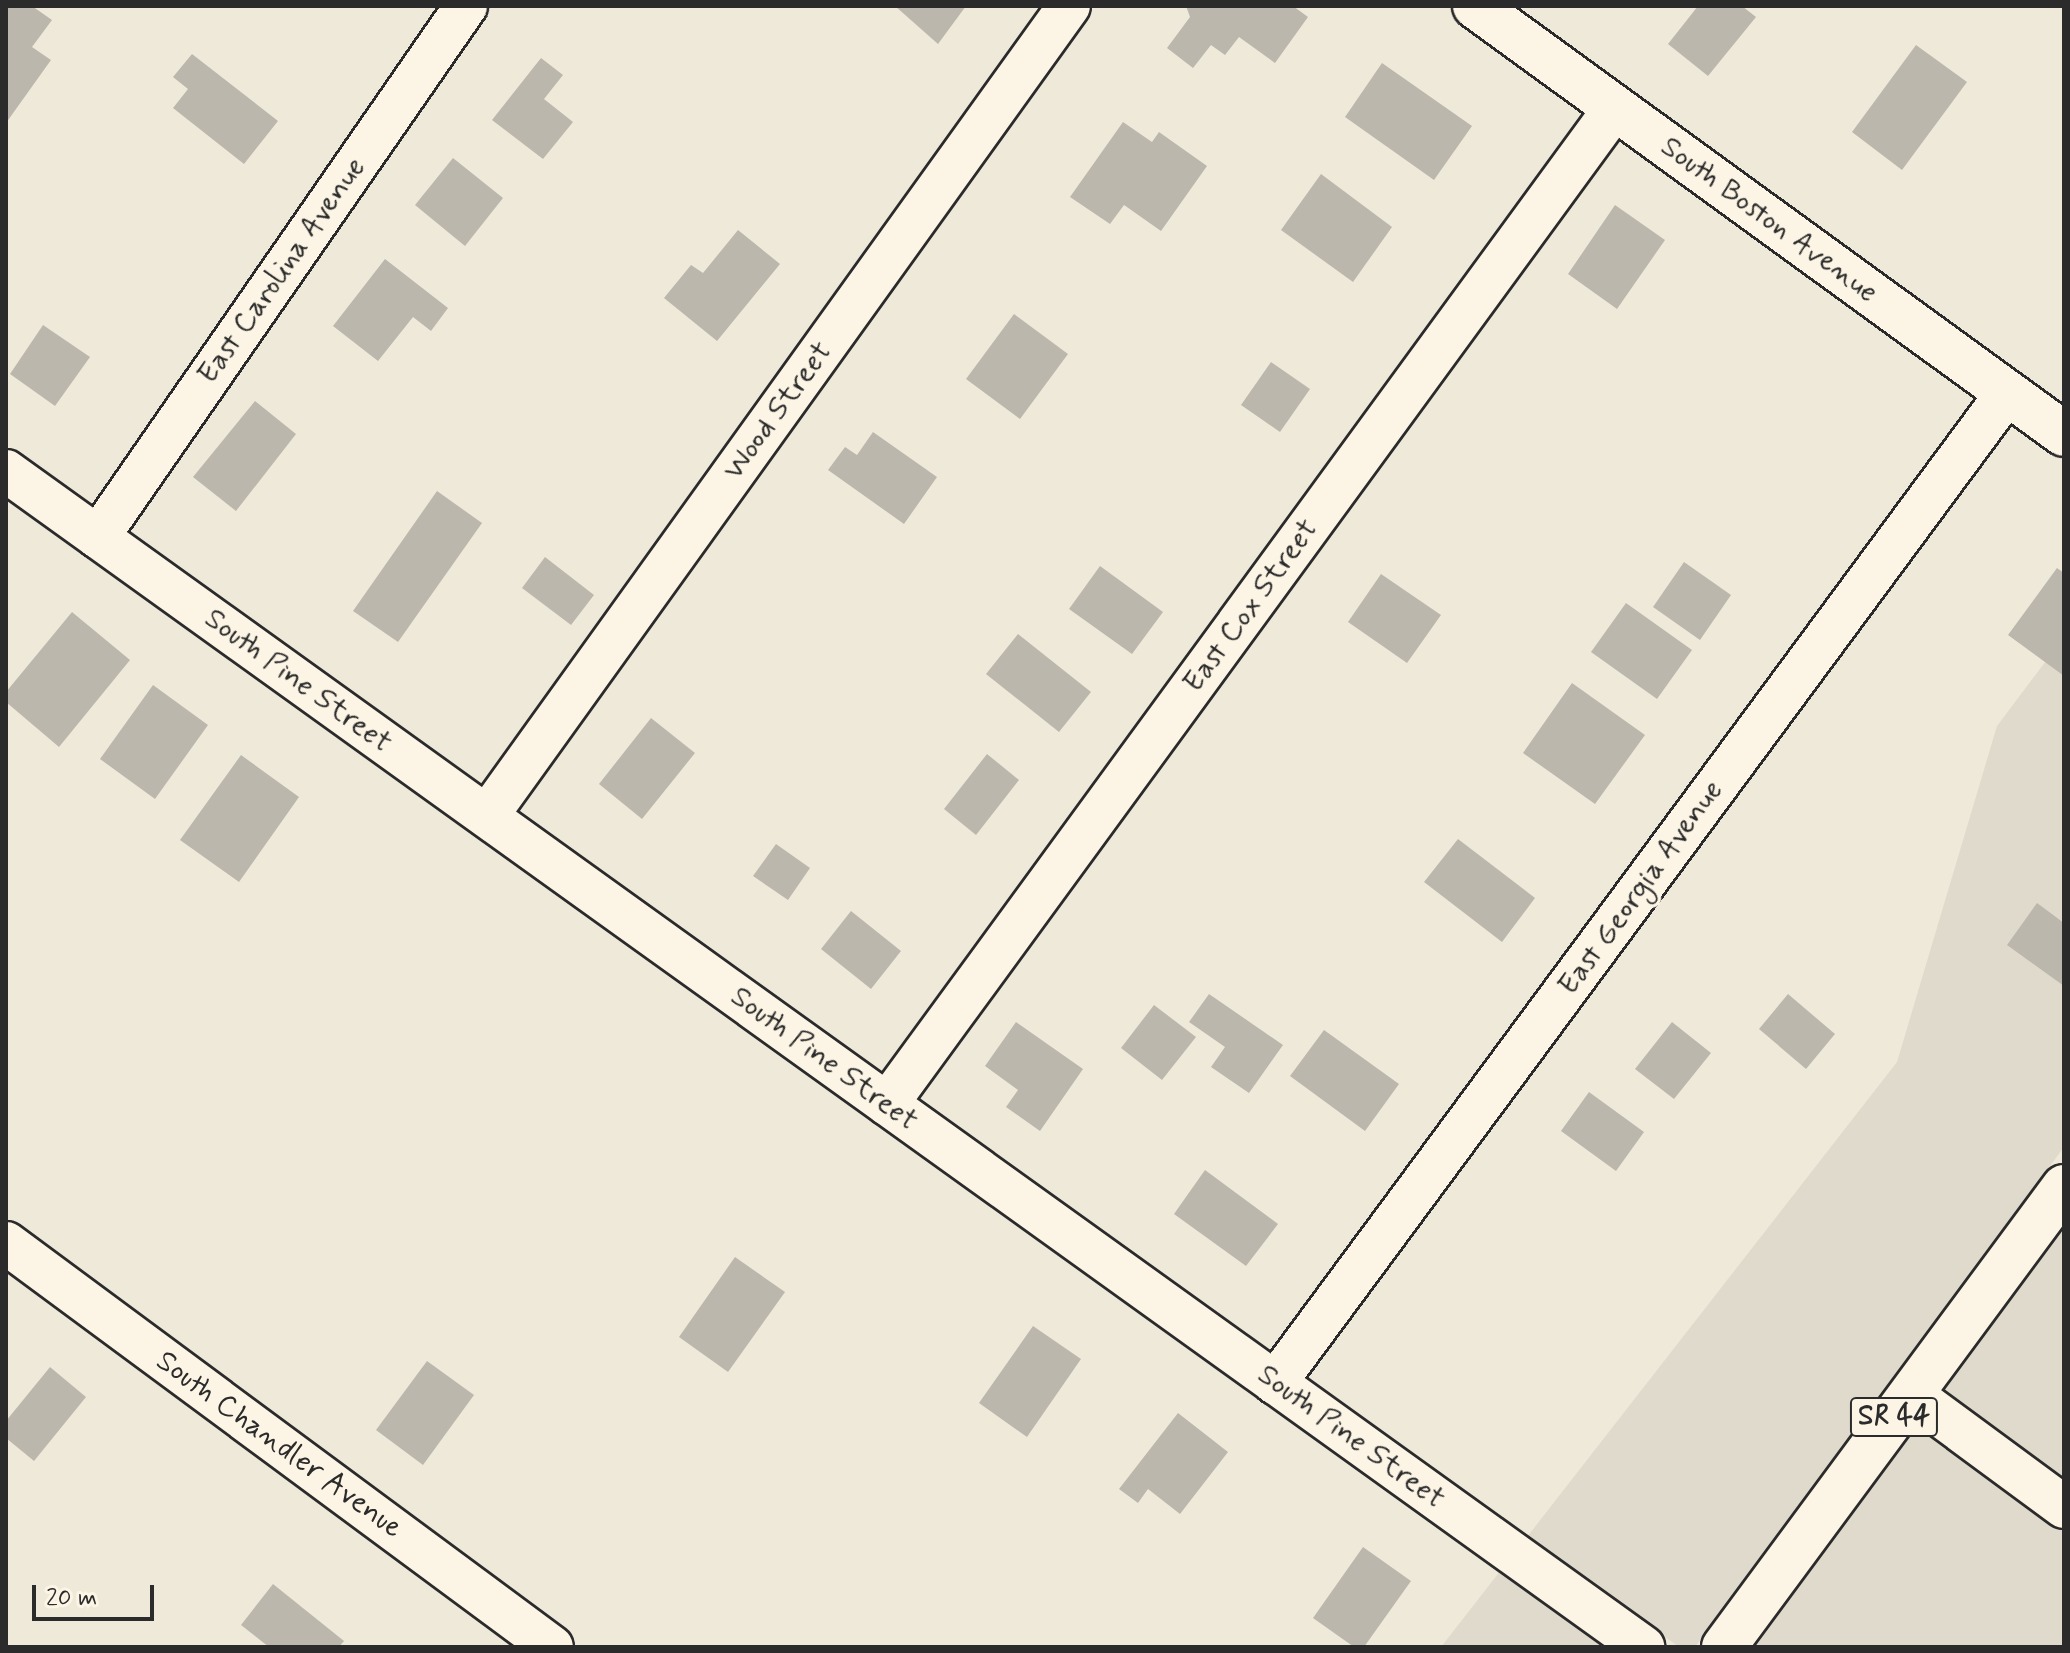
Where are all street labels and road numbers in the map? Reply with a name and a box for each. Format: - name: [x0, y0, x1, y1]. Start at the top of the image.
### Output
- street label: South Boston Avenue: [1655, 131, 1883, 309]
- street label: East Carolina Avenue: [189, 149, 375, 393]
- street label: Wood Street: [716, 335, 840, 487]
- street label: East Cox Street: [1176, 513, 1326, 699]
- street label: South Pine Street: [198, 601, 398, 761]
- street label: East Georgia Avenue: [1550, 772, 1732, 1004]
- street label: South Pine Street: [724, 979, 924, 1139]
- street label: South Chandler Avenue: [147, 1342, 411, 1548]
- street label: South Pine Street: [1251, 1357, 1451, 1517]
- road number: SR 44: [1848, 1393, 1940, 1441]

